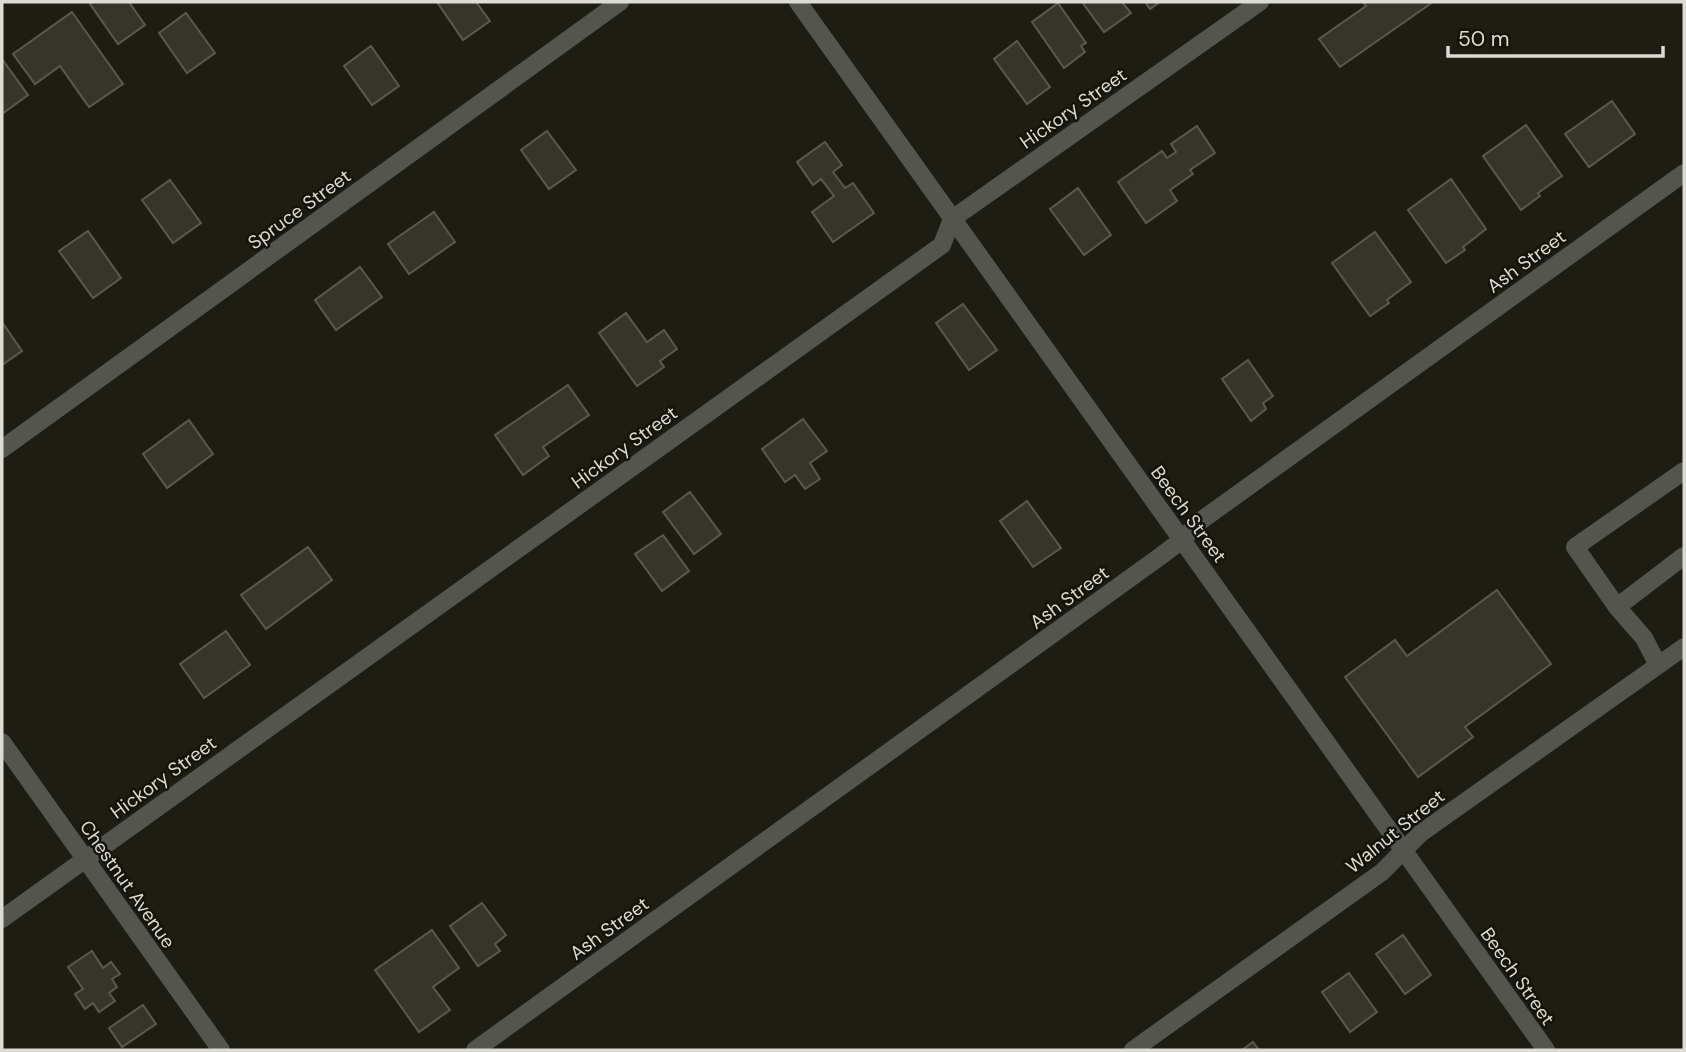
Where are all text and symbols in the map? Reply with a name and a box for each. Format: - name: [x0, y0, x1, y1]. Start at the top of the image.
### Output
- scale bar: [1448, 14, 1663, 58]
- text: 50 m: [1458, 25, 1509, 53]
- street label: Hickory Street: [1015, 62, 1132, 155]
- street label: Spruce Street: [243, 164, 356, 255]
- street label: Ash Street: [1482, 224, 1571, 299]
- street label: Hickory Street: [566, 401, 682, 494]
- street label: Beech Street: [1145, 461, 1232, 568]
- street label: Ash Street: [1025, 560, 1114, 635]
- street label: Hickory Street: [105, 731, 221, 824]
- street label: Walnut Street: [1341, 784, 1450, 879]
- street label: Chestnut Avenue: [74, 815, 181, 953]
- street label: Ash Street: [565, 891, 654, 966]
- street label: Beech Street: [1475, 923, 1560, 1030]

